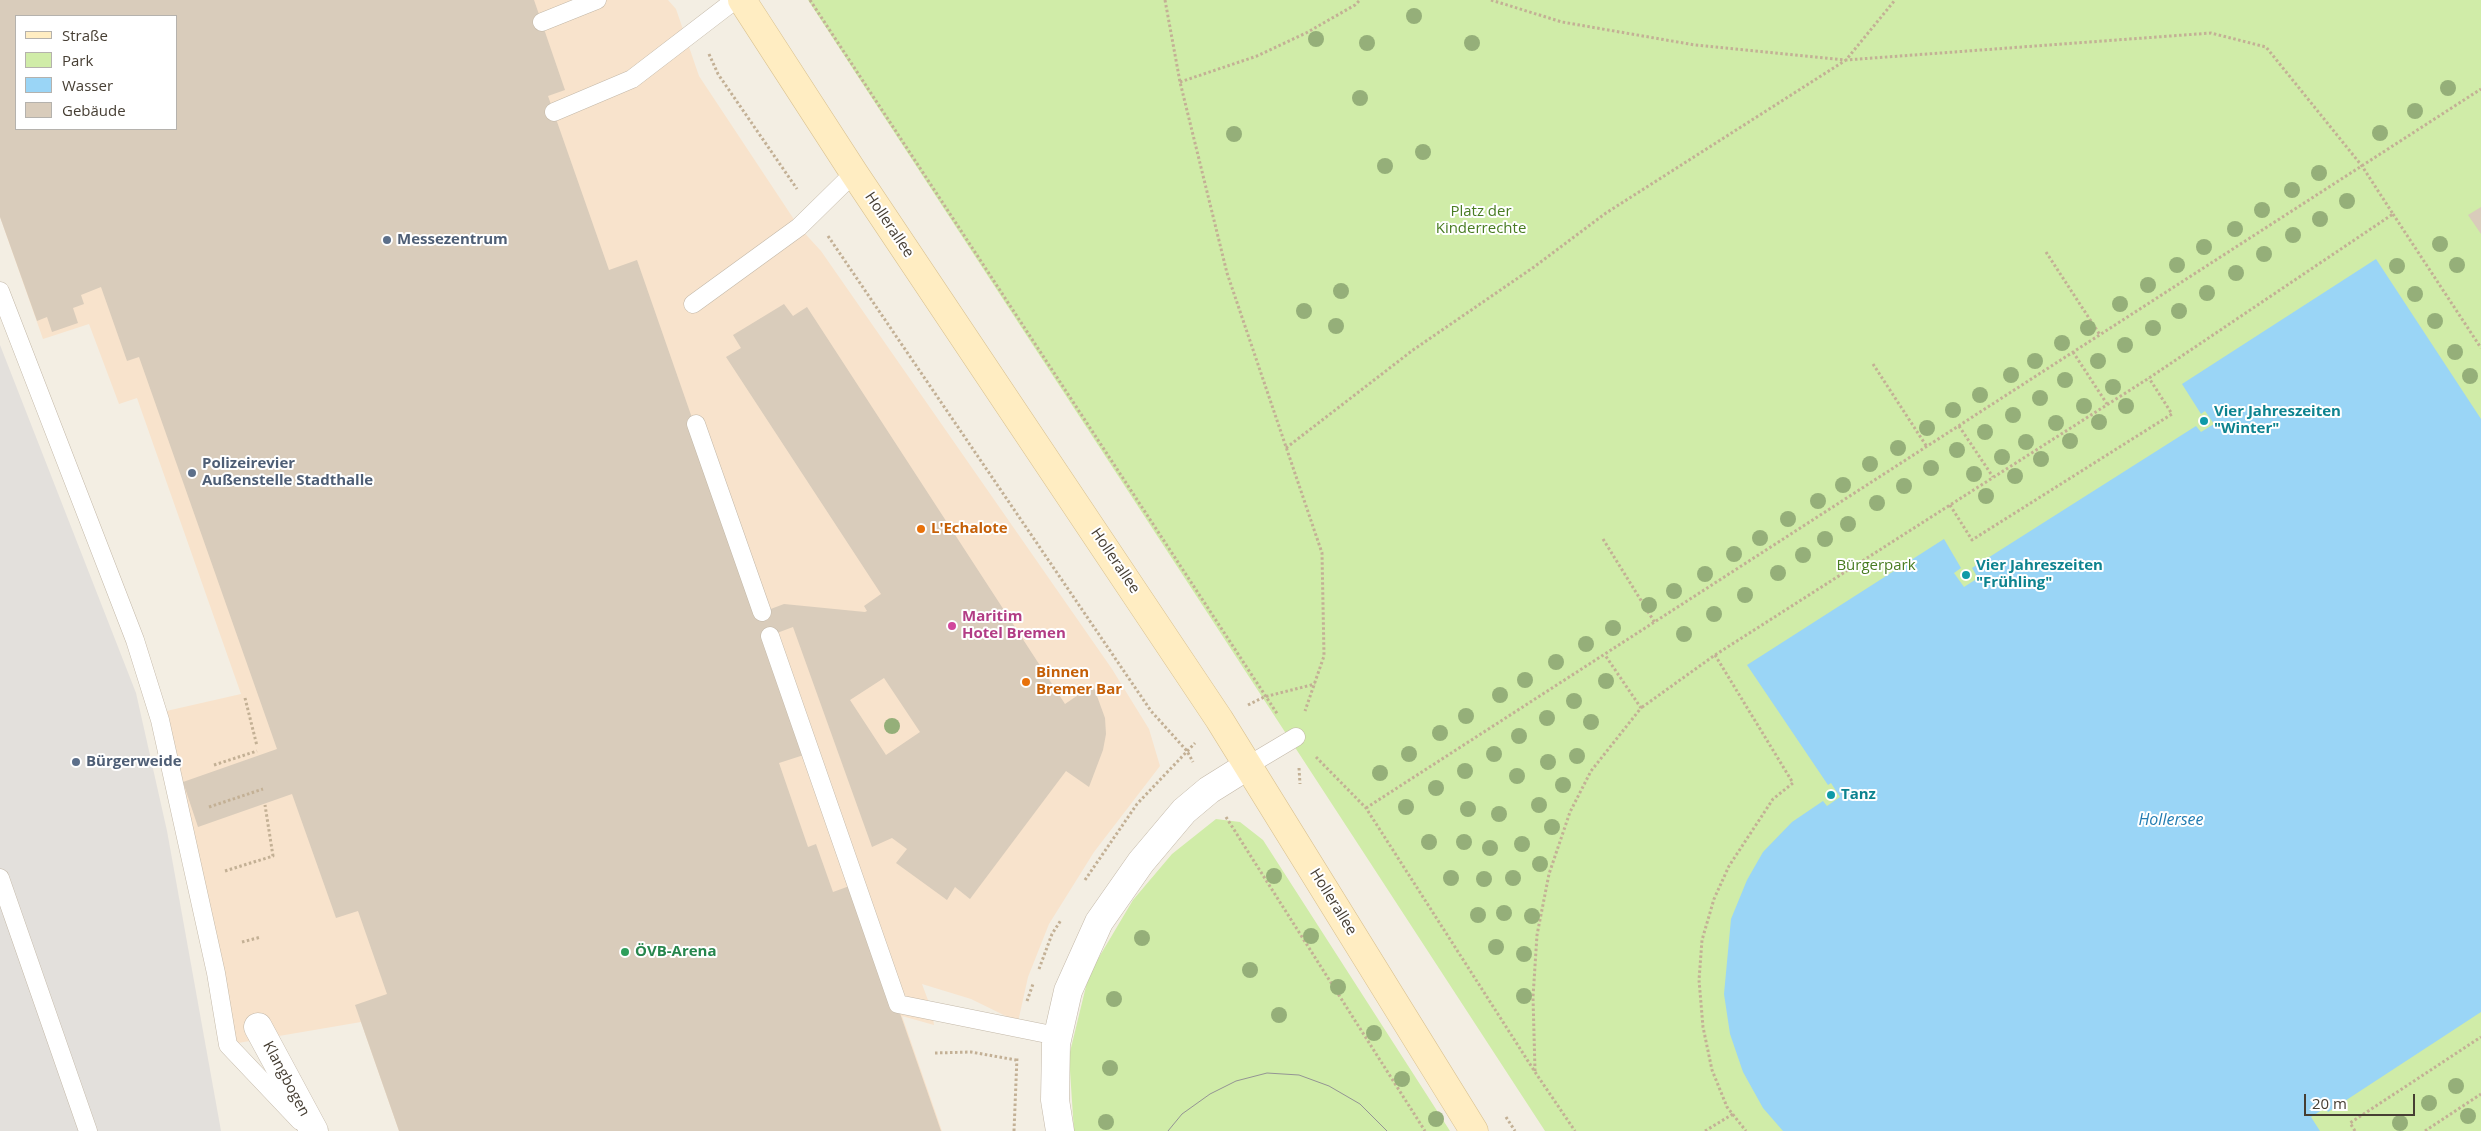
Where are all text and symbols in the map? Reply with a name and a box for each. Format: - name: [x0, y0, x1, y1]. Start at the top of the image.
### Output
- legend: [15, 15, 178, 130]
- text: Straße: [62, 25, 108, 45]
- text: Park: [62, 50, 93, 70]
- text: Wasser: [62, 75, 113, 95]
- text: Gebäude: [62, 100, 126, 120]
- street label: Hollerallee: [861, 189, 917, 261]
- park label: Platz der Kinderrechte: [1436, 203, 1526, 238]
- place label: Messezentrum: [397, 231, 508, 249]
- marker: Messezentrum: [381, 234, 393, 246]
- place label: Vier Jahreszeiten "Winter": [2214, 403, 2341, 438]
- marker: Vier Jahreszeiten "Winter": [2198, 415, 2210, 427]
- place label: Polizeirevier Außenstelle Stadthalle: [202, 455, 373, 490]
- marker: Polizeirevier Außenstelle Stadthalle: [186, 467, 198, 479]
- place label: L'Echalote: [931, 520, 1008, 538]
- marker: L'Echalote: [915, 523, 927, 535]
- street label: Hollerallee: [1087, 525, 1143, 597]
- park label: Bürgerpark: [1836, 557, 1916, 575]
- place label: Vier Jahreszeiten "Frühling": [1976, 557, 2103, 592]
- marker: Vier Jahreszeiten "Frühling": [1960, 569, 1972, 581]
- place label: Maritim Hotel Bremen: [962, 608, 1066, 643]
- marker: Maritim Hotel Bremen: [946, 620, 958, 632]
- place label: Binnen Bremer Bar: [1036, 664, 1122, 699]
- marker: Binnen Bremer Bar: [1020, 676, 1032, 688]
- place label: Bürgerweide: [86, 753, 182, 771]
- marker: Bürgerweide: [70, 756, 82, 768]
- place label: Tanz: [1841, 786, 1876, 804]
- marker: Tanz: [1825, 789, 1837, 801]
- water label: Hollersee: [2138, 810, 2204, 830]
- street label: Hollerallee: [1306, 865, 1360, 939]
- place label: ÖVB-Arena: [635, 943, 717, 961]
- marker: ÖVB-Arena: [619, 946, 631, 958]
- street label: Klangbogen: [259, 1038, 313, 1120]
- scale bar: [2306, 1084, 2417, 1116]
- text: 20 m: [2312, 1093, 2347, 1113]

